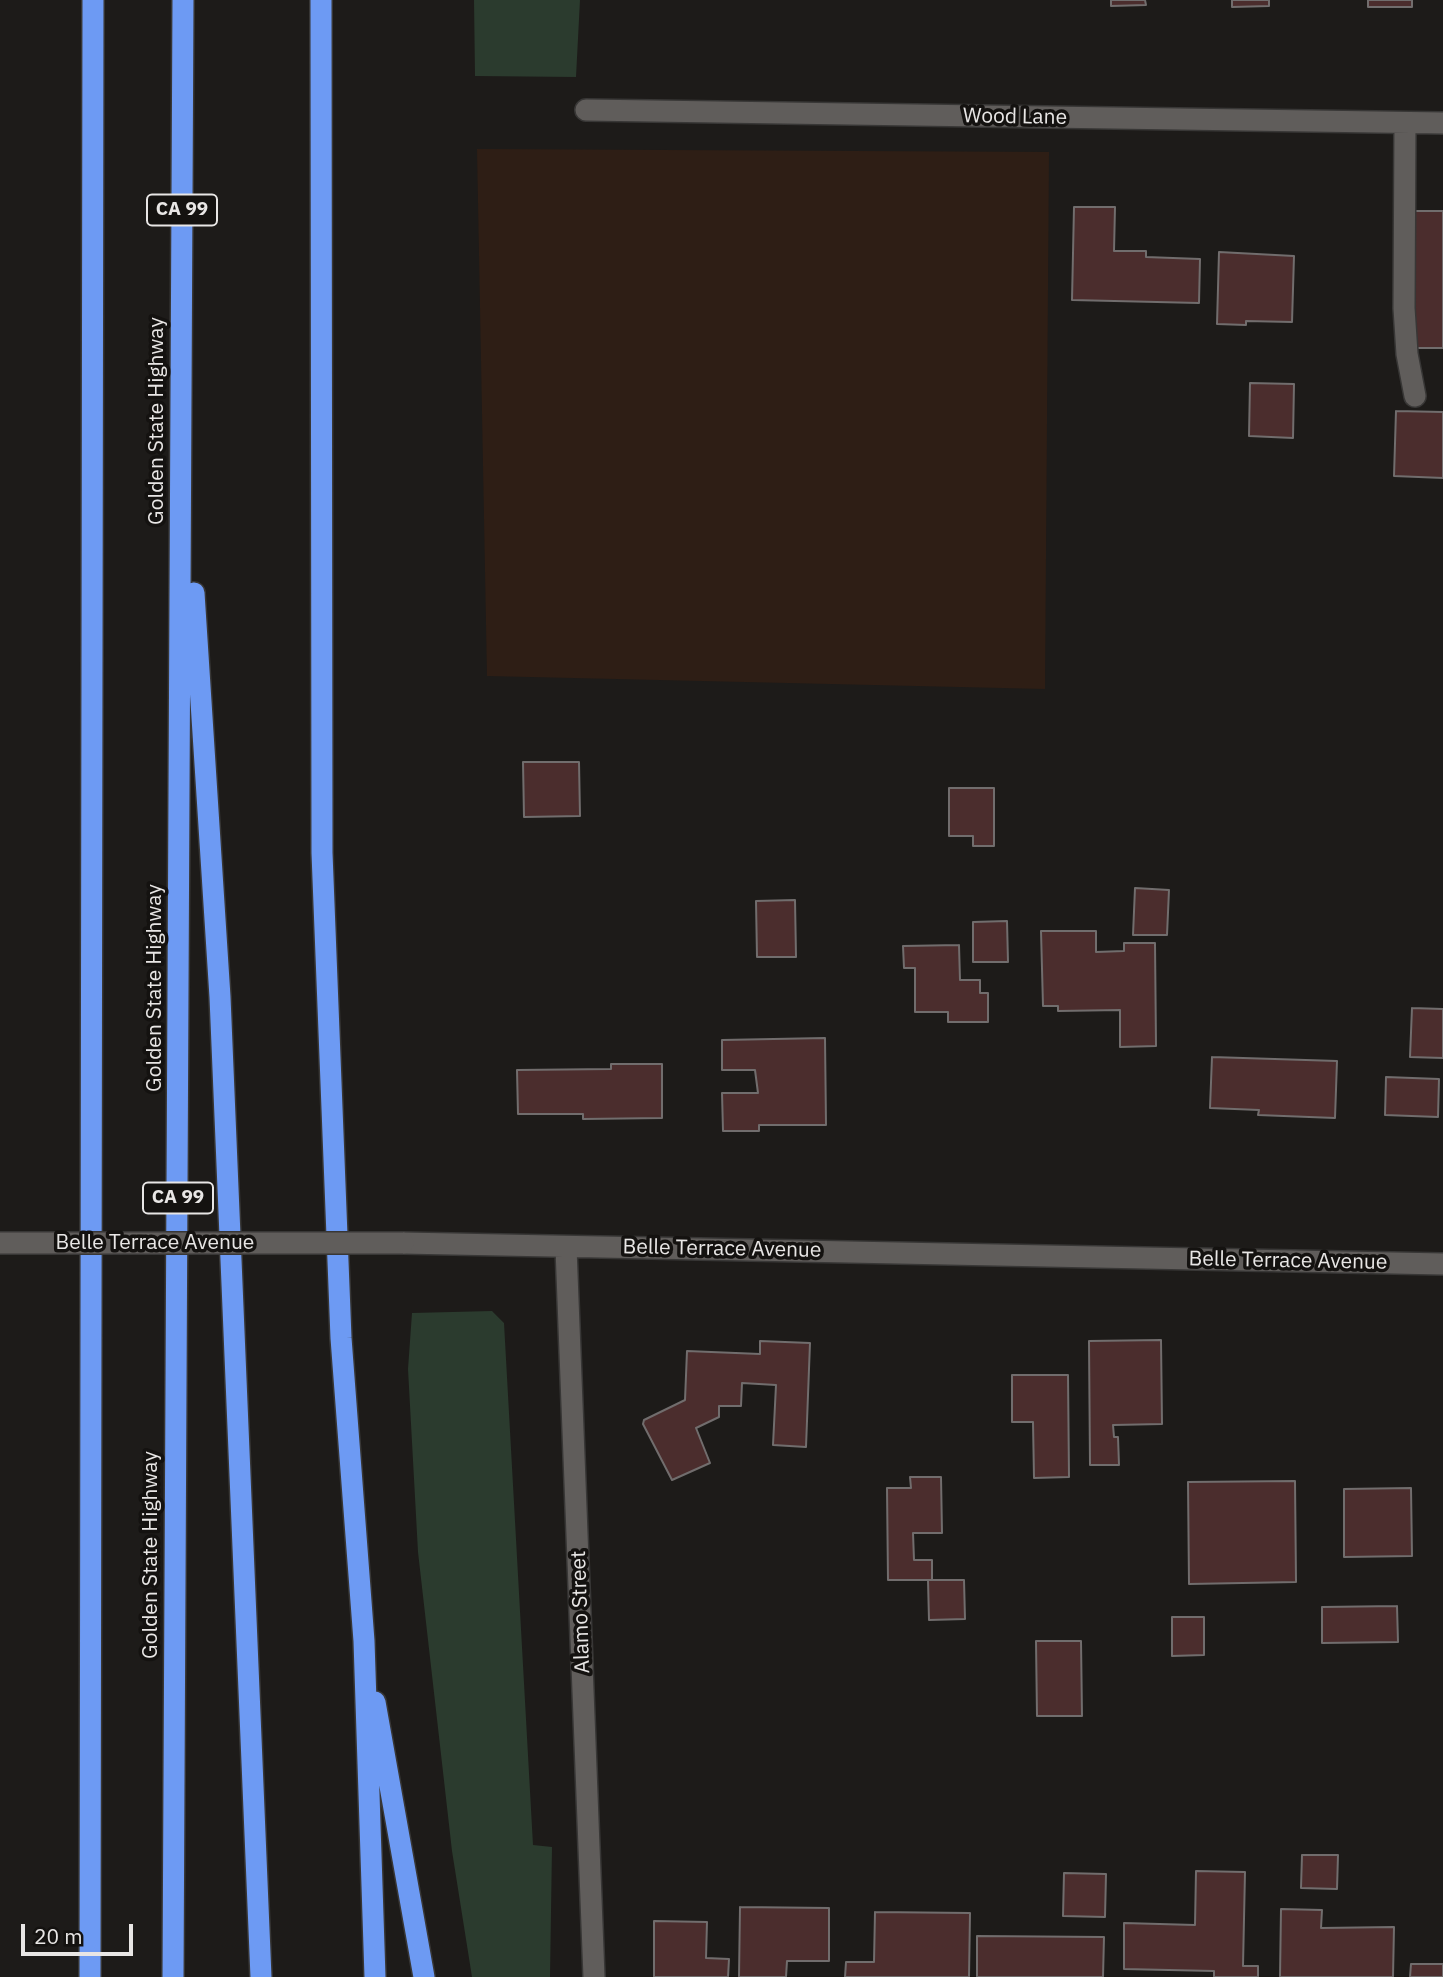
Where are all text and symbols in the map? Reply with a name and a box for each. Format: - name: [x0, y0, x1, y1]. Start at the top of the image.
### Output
- street label: Wood Lane: [963, 103, 1067, 131]
- road number: CA 99: [147, 194, 217, 226]
- street label: Golden State Highway: [144, 317, 170, 525]
- street label: Golden State Highway: [142, 884, 168, 1092]
- road number: CA 99: [143, 1182, 213, 1214]
- street label: Belle Terrace Avenue: [56, 1230, 254, 1256]
- street label: Belle Terrace Avenue: [622, 1235, 822, 1263]
- street label: Belle Terrace Avenue: [1188, 1247, 1388, 1275]
- street label: Golden State Highway: [138, 1451, 164, 1659]
- street label: Alamo Street: [566, 1550, 596, 1674]
- scale bar: [24, 1910, 136, 1954]
- text: 20 m: [34, 1922, 83, 1950]

